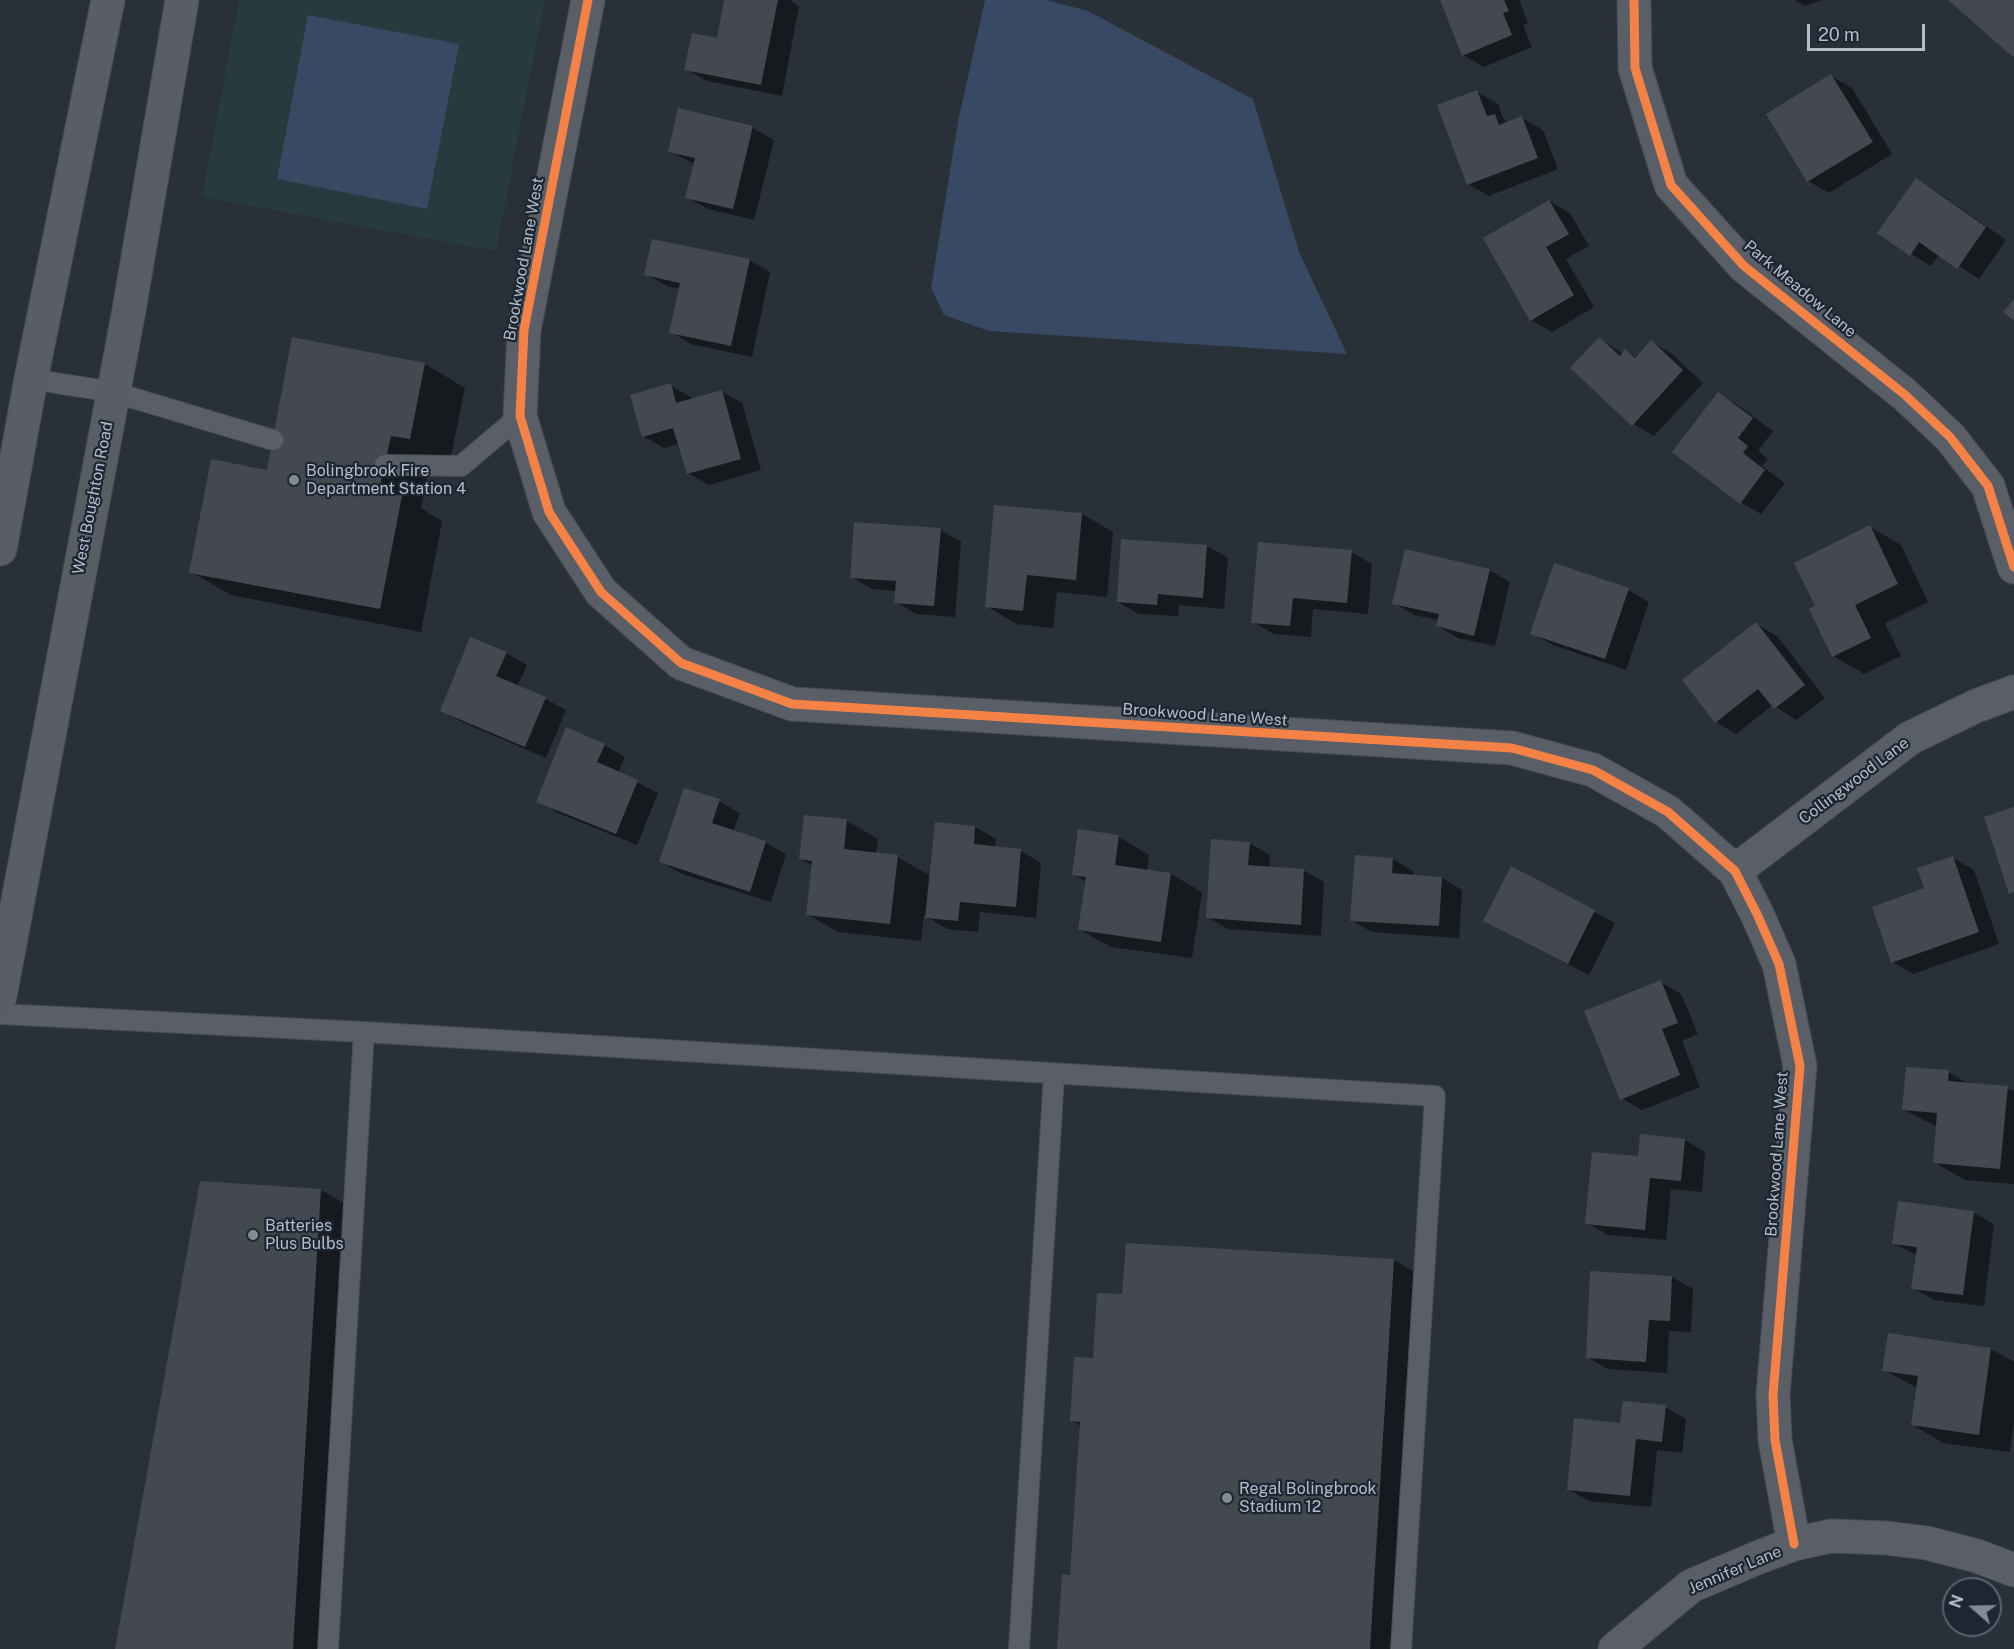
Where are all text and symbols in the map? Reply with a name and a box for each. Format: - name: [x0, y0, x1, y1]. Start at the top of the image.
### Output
- scale bar: [1810, 12, 1928, 50]
- text: 20 m: [1818, 24, 1860, 45]
- street label: Brookwood Lane West: [500, 176, 548, 342]
- street label: Park Meadow Lane: [1740, 236, 1860, 342]
- street label: West Boughton Road: [69, 420, 117, 576]
- place label: Bolingbrook Fire Department Station 4: [306, 461, 466, 499]
- marker: Bolingbrook Fire Department Station 4: [287, 473, 301, 487]
- street label: Brookwood Lane West: [1122, 700, 1288, 730]
- street label: Collingwood Lane: [1795, 733, 1913, 829]
- street label: Brookwood Lane West: [1762, 1071, 1792, 1237]
- place label: Batteries Plus Bulbs: [265, 1216, 344, 1254]
- marker: Batteries Plus Bulbs: [246, 1228, 260, 1242]
- place label: Regal Bolingbrook Stadium 12: [1239, 1479, 1376, 1517]
- marker: Regal Bolingbrook Stadium 12: [1220, 1491, 1234, 1505]
- street label: Jennifer Lane: [1686, 1542, 1784, 1598]
- north arrow: [1942, 1577, 2002, 1637]
- text: N: [1945, 1592, 1968, 1610]

